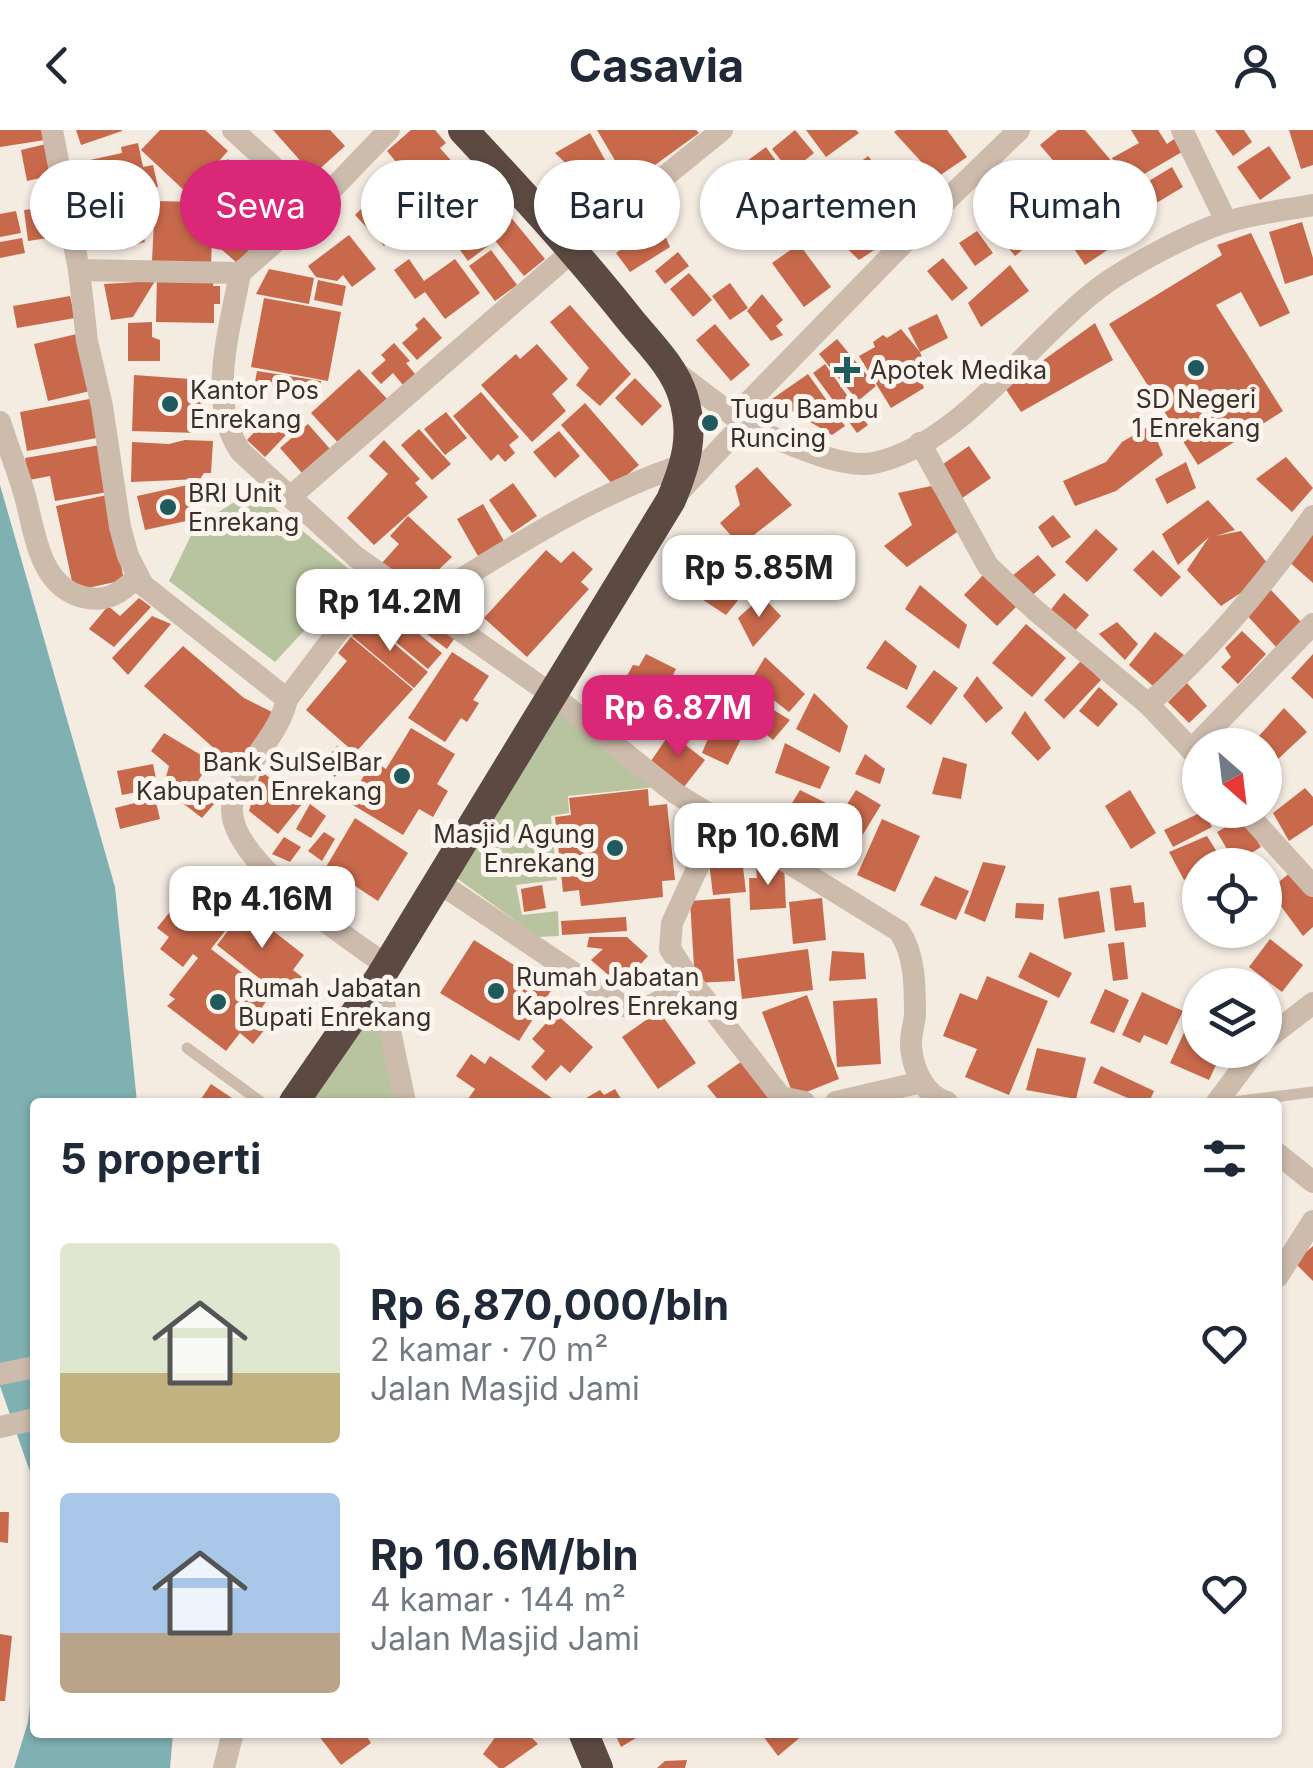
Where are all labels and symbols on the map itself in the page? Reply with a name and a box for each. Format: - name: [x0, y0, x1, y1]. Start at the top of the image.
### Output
- place label: Apotek Medika: [870, 355, 1047, 385]
- marker: Apotek Medika: [834, 357, 860, 383]
- marker: SD Negeri 1 Enrekang: [1185, 357, 1207, 379]
- place label: Kantor Pos Enrekang: [190, 375, 319, 434]
- place label: SD Negeri 1 Enrekang: [1132, 384, 1260, 443]
- marker: Kantor Pos Enrekang: [159, 393, 181, 415]
- place label: Tugu Bambu Runcing: [730, 394, 879, 453]
- marker: Tugu Bambu Runcing: [699, 412, 721, 434]
- place label: BRI Unit Enrekang: [188, 478, 299, 537]
- marker: BRI Unit Enrekang: [157, 496, 179, 518]
- pin: Rp 5.85M: [656, 535, 862, 620]
- pin: Rp 14.2M: [287, 569, 493, 654]
- pin: Rp 6.87M: [575, 675, 781, 760]
- north arrow: [1182, 728, 1282, 828]
- place label: Bank SulSelBar Kabupaten Enrekang: [136, 747, 382, 806]
- marker: Bank SulSelBar Kabupaten Enrekang: [391, 765, 413, 787]
- pin: Rp 10.6M: [665, 803, 871, 888]
- place label: Masjid Agung Enrekang: [433, 819, 595, 878]
- marker: Masjid Agung Enrekang: [604, 837, 626, 859]
- pin: Rp 4.16M: [159, 866, 365, 951]
- place label: Rumah Jabatan Kapolres Enrekang: [516, 962, 738, 1021]
- place label: Rumah Jabatan Bupati Enrekang: [238, 973, 431, 1032]
- marker: Rumah Jabatan Kapolres Enrekang: [485, 980, 507, 1002]
- marker: Rumah Jabatan Bupati Enrekang: [207, 991, 229, 1013]

